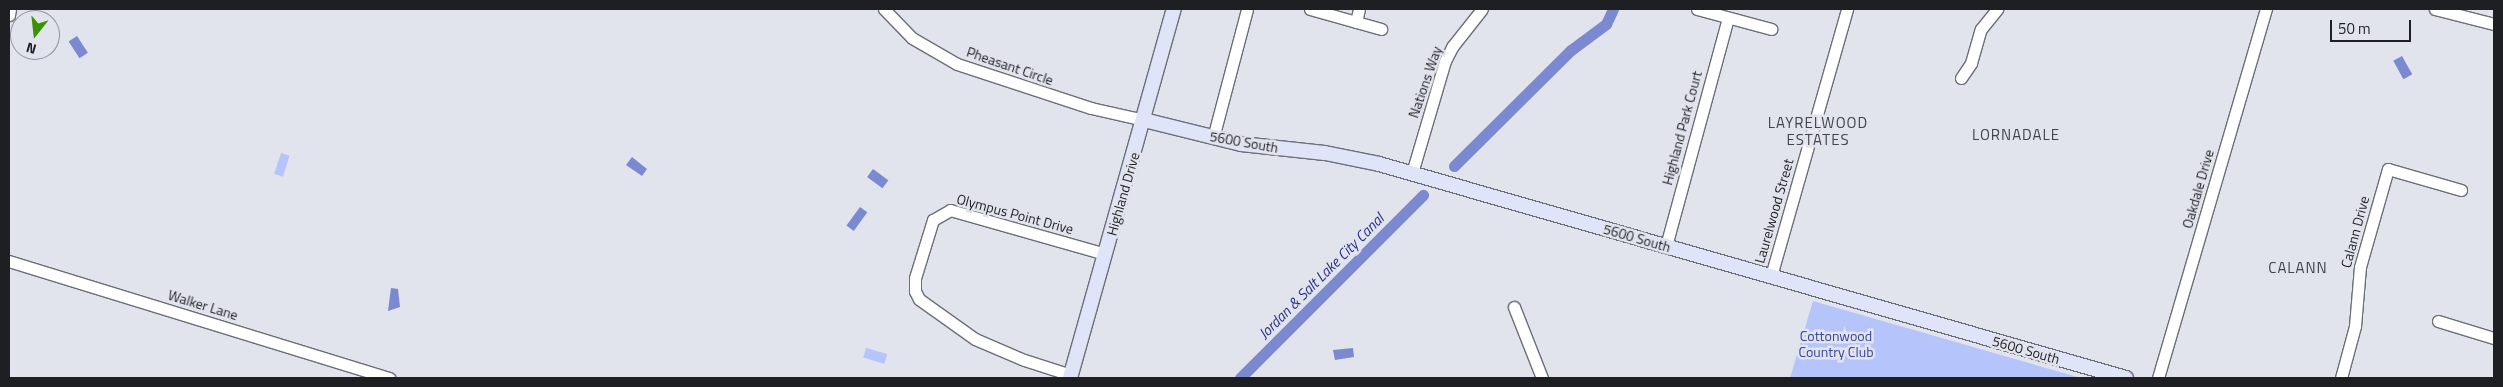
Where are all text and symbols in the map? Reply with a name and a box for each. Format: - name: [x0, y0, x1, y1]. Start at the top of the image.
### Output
- north arrow: [10, 10, 60, 60]
- scale bar: [2333, 10, 2414, 42]
- text: 50 m: [2338, 17, 2371, 40]
- text: N: [23, 38, 39, 60]
- street label: Pheasant Circle: [964, 43, 1056, 89]
- street label: Nations Way: [1405, 44, 1445, 120]
- street label: Highland Park Court: [1659, 69, 1705, 187]
- district label: LAYRELWOOD ESTATES: [1767, 113, 1869, 148]
- district label: LORNADALE: [1971, 126, 2061, 144]
- street label: 5600 South: [1208, 128, 1280, 156]
- street label: Oakdale Drive: [2179, 148, 2217, 230]
- street label: Highland Drive: [1103, 150, 1143, 238]
- street label: Laurelwood Street: [1751, 157, 1797, 265]
- street label: Olympus Point Drive: [955, 190, 1075, 238]
- street label: Calann Drive: [2337, 194, 2373, 270]
- water label: Jordan & Salt Lake City Canal: [1255, 210, 1387, 342]
- street label: 5600 South: [1601, 220, 1673, 256]
- district label: CALANN: [2267, 259, 2329, 277]
- street label: Walker Lane: [166, 286, 240, 324]
- park label: Cottonwood Country Club: [1798, 328, 1874, 361]
- street label: 5600 South: [1990, 332, 2062, 368]

